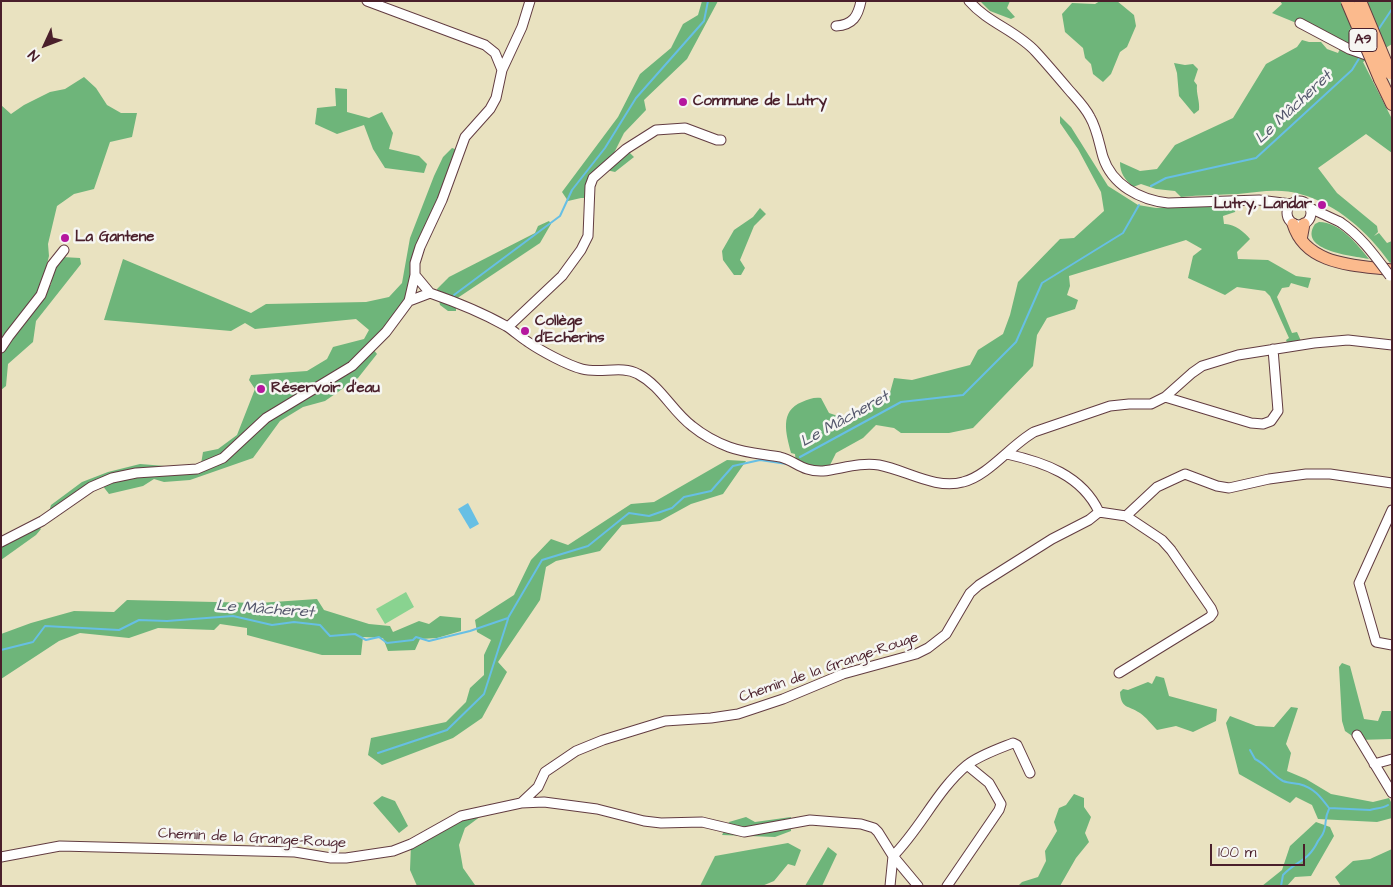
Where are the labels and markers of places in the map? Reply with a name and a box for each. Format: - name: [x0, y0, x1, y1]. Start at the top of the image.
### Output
- place label: Commune de Lutry: [693, 93, 827, 111]
- marker: Commune de Lutry: [677, 96, 689, 108]
- place label: Lutry, Landar: [1214, 196, 1312, 214]
- marker: Lutry, Landar: [1316, 199, 1328, 211]
- place label: La Gantene: [75, 229, 154, 247]
- marker: La Gantene: [59, 232, 71, 244]
- place label: Collège d'Echerins: [535, 313, 605, 348]
- marker: Collège d'Echerins: [519, 325, 531, 337]
- place label: Réservoir d'eau: [271, 380, 380, 398]
- marker: Réservoir d'eau: [255, 383, 267, 395]

